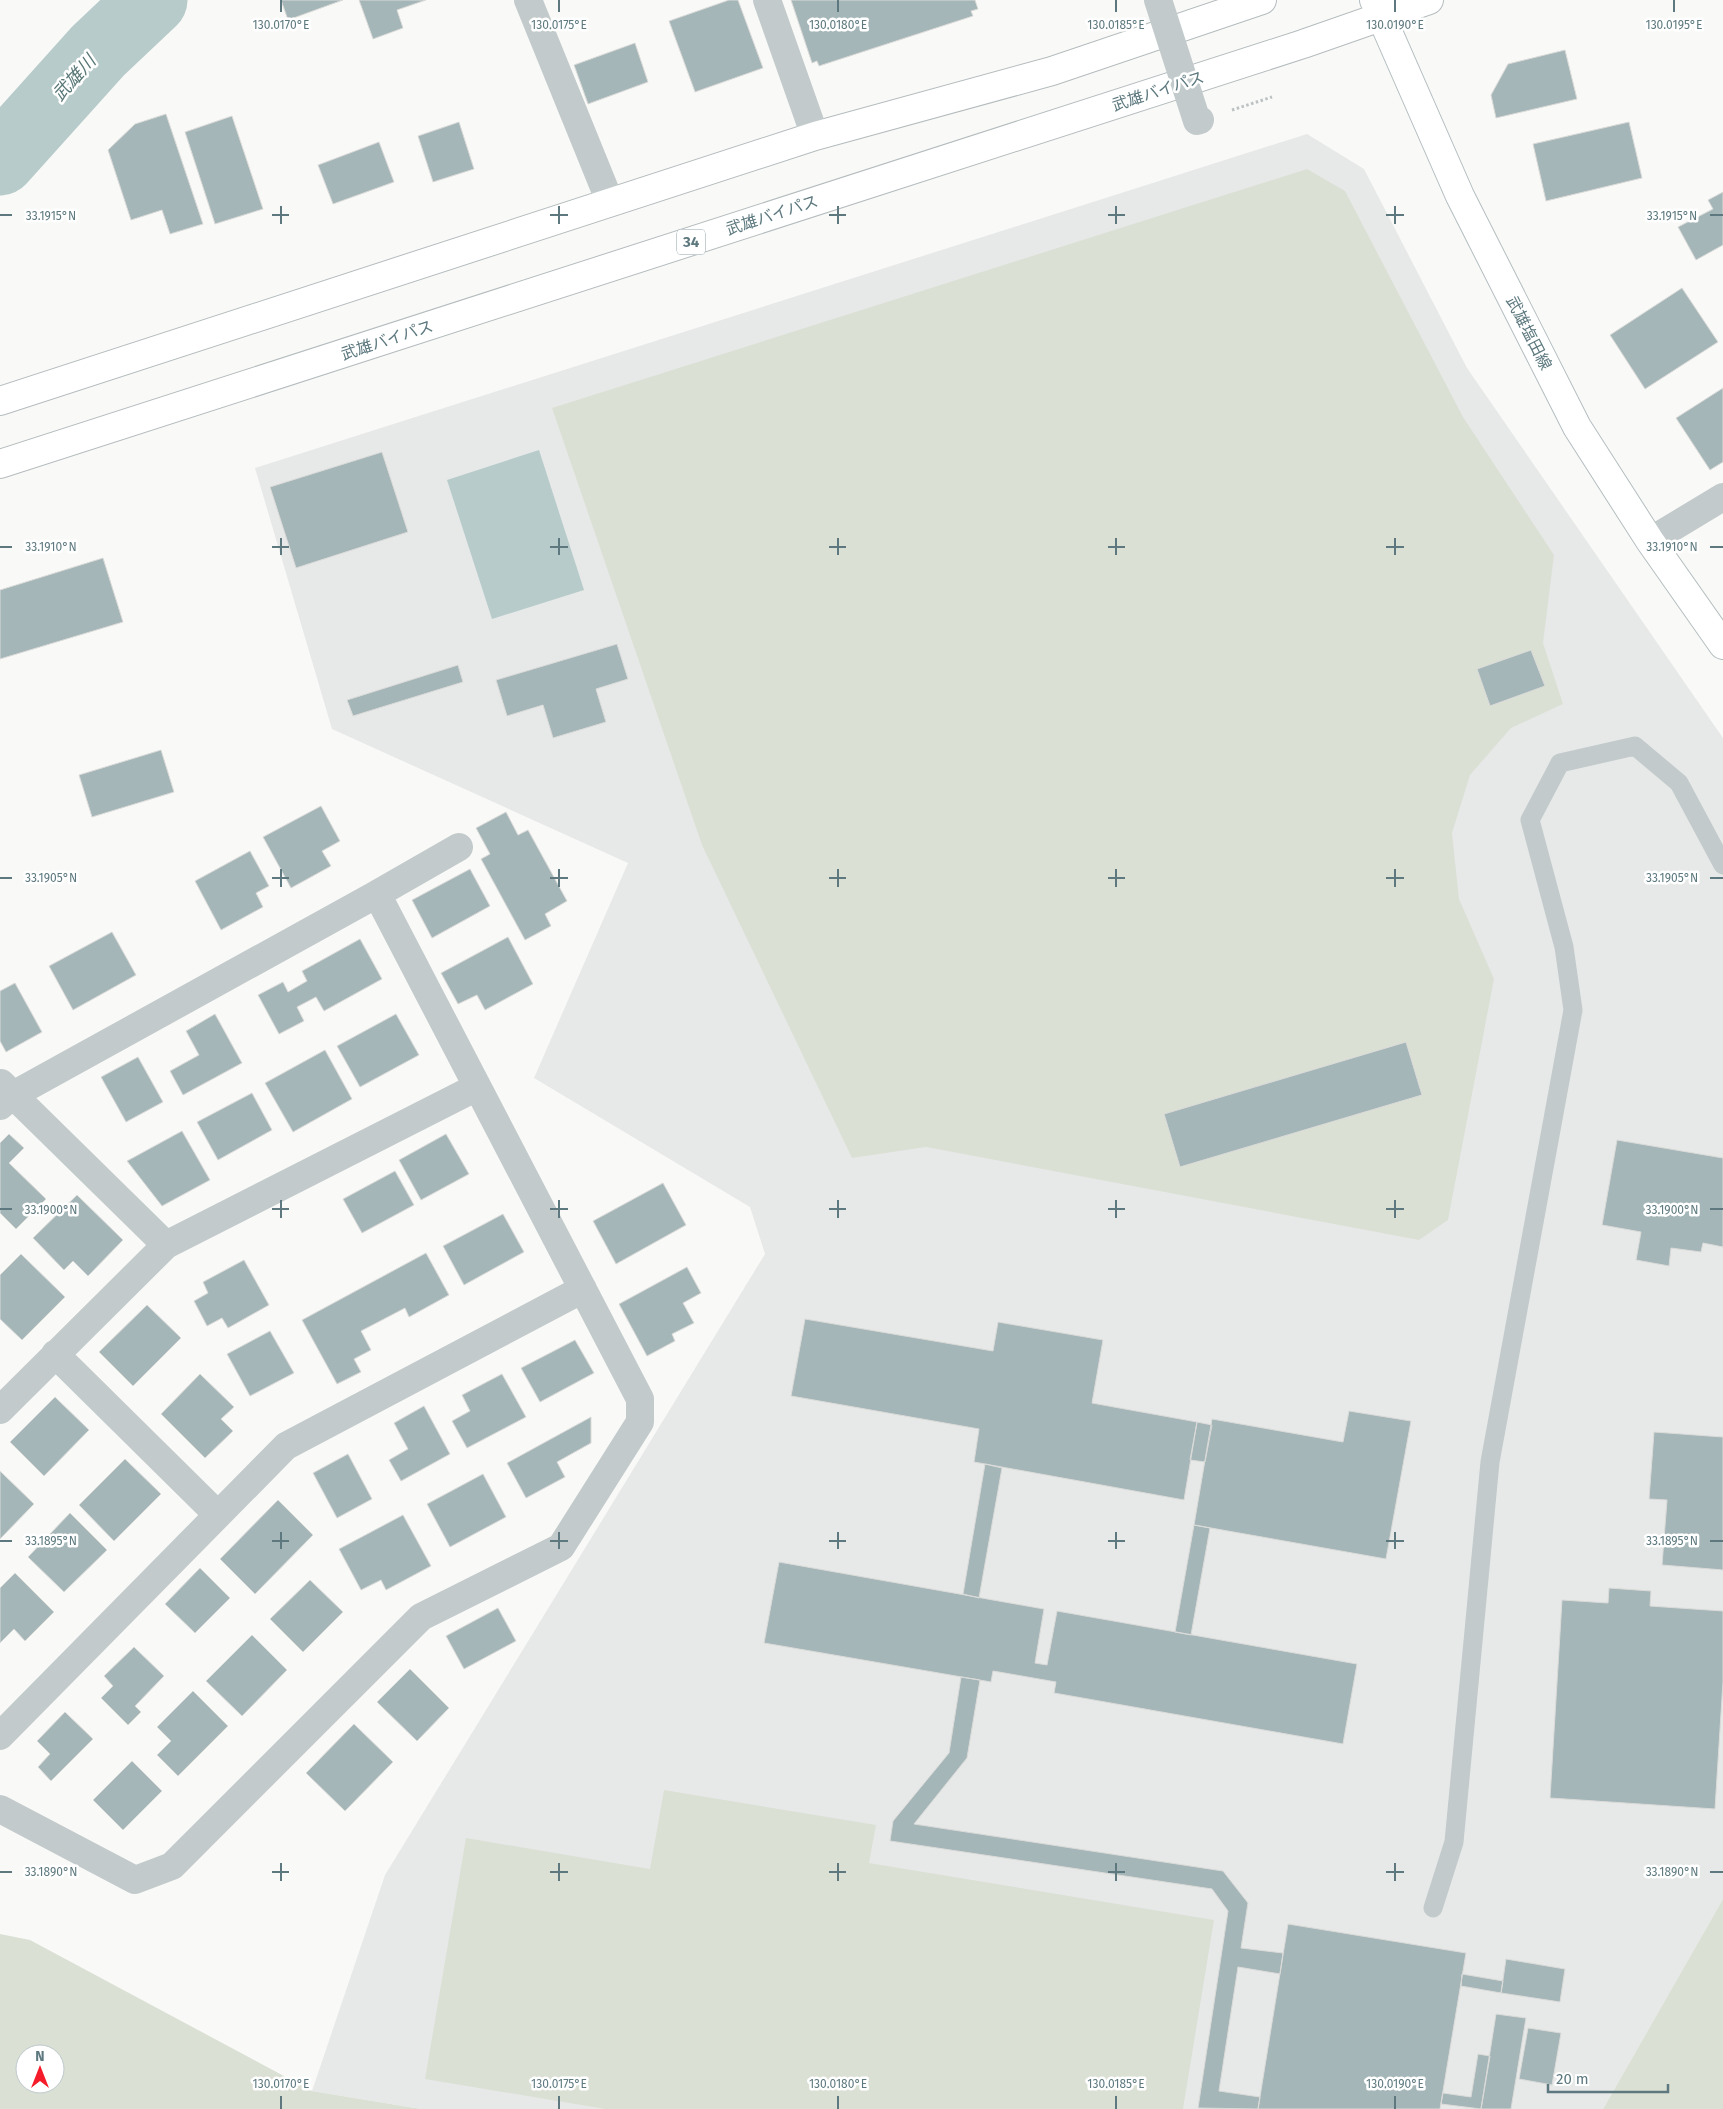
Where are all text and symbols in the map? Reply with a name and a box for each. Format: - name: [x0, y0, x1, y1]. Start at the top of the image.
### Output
- text: 130.0170°E: [253, 18, 309, 32]
- text: 130.0175°E: [531, 18, 587, 32]
- text: 130.0180°E: [809, 18, 867, 32]
- text: 130.0185°E: [1087, 18, 1145, 32]
- text: 130.0190°E: [1366, 18, 1424, 32]
- text: 130.0195°E: [1645, 18, 1703, 32]
- water label: 武雄川: [48, 49, 102, 105]
- street label: 武雄バイパス: [1110, 67, 1206, 115]
- street label: 武雄バイパス: [724, 191, 820, 239]
- text: 33.1915°N: [26, 209, 76, 223]
- text: 33.1915°N: [1647, 209, 1697, 223]
- road number: 34: [677, 230, 705, 254]
- street label: 武雄塩田線: [1502, 293, 1556, 373]
- street label: 武雄バイパス: [339, 316, 435, 364]
- text: 33.1910°N: [25, 540, 77, 554]
- text: 33.1910°N: [1646, 540, 1698, 554]
- text: 33.1905°N: [25, 871, 77, 885]
- text: 33.1905°N: [1646, 871, 1698, 885]
- text: 33.1900°N: [24, 1203, 78, 1217]
- text: 33.1900°N: [1645, 1203, 1699, 1217]
- text: 33.1895°N: [25, 1534, 77, 1548]
- text: 33.1895°N: [1646, 1534, 1698, 1548]
- text: 33.1890°N: [25, 1865, 77, 1879]
- text: 33.1890°N: [1646, 1865, 1698, 1879]
- north arrow: [15, 2044, 65, 2094]
- text: N: [35, 2048, 45, 2065]
- scale bar: [1548, 2062, 1668, 2094]
- text: 20 m: [1556, 2070, 1589, 2088]
- text: 130.0170°E: [253, 2077, 309, 2091]
- text: 130.0175°E: [531, 2077, 587, 2091]
- text: 130.0180°E: [809, 2077, 867, 2091]
- text: 130.0185°E: [1087, 2077, 1145, 2091]
- text: 130.0190°E: [1366, 2077, 1424, 2091]

